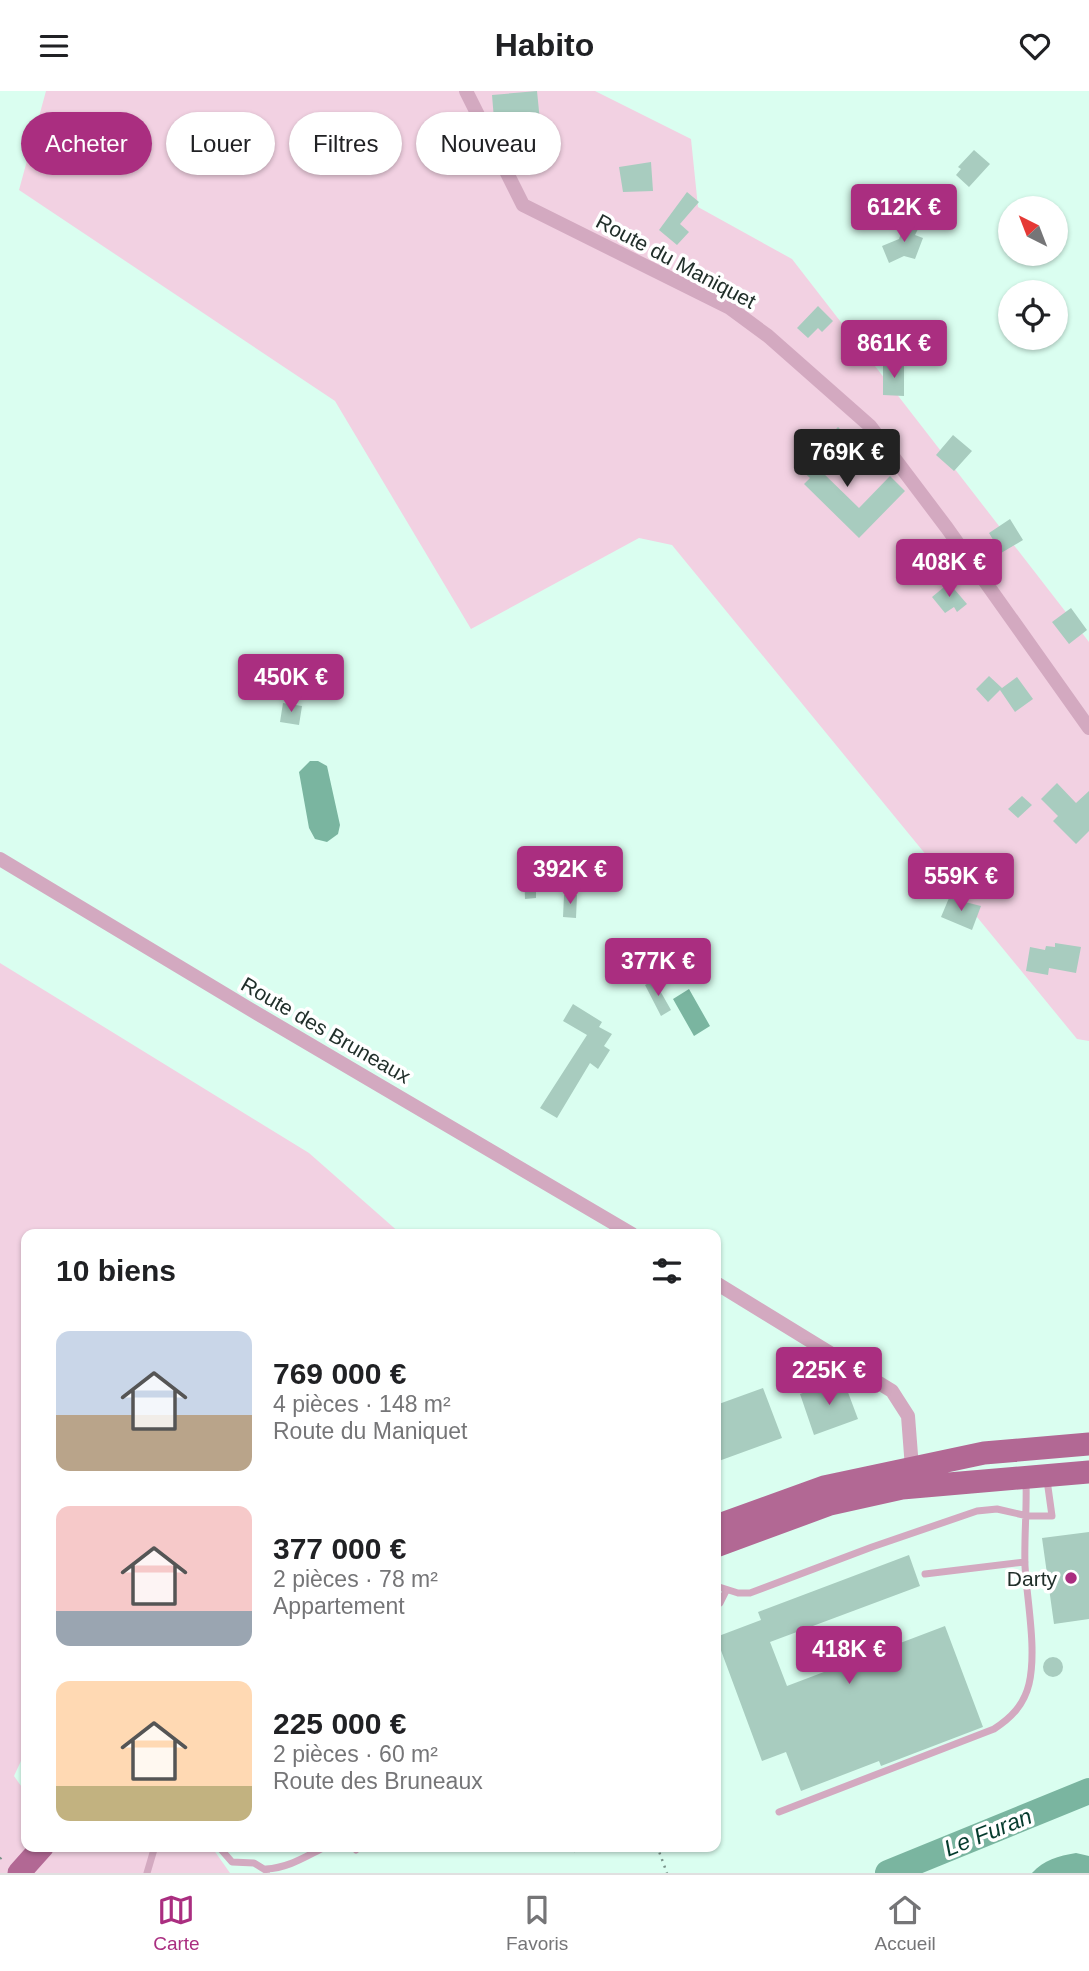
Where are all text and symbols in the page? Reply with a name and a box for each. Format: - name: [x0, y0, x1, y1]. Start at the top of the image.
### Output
- icon: menu: [35, 27, 73, 65]
- text: Habito: [495, 27, 594, 63]
- icon: heart: [1016, 27, 1054, 65]
- chip: Acheter: [21, 112, 152, 175]
- chip: Louer: [166, 112, 275, 175]
- chip: Filtres: [289, 112, 402, 175]
- chip: Nouveau: [416, 112, 561, 175]
- pin: 612K €: [847, 185, 961, 244]
- text: 612K €: [867, 194, 941, 220]
- north arrow: [998, 196, 1068, 266]
- map controls: [998, 196, 1068, 350]
- street label: Route du Maniquet: [592, 209, 760, 313]
- button: locate: [998, 280, 1068, 350]
- pin: 861K €: [837, 321, 951, 380]
- text: 861K €: [857, 330, 931, 356]
- pin: 769K €: [790, 429, 904, 489]
- text: 769K €: [810, 439, 884, 465]
- pin: 408K €: [892, 539, 1006, 599]
- text: 408K €: [912, 549, 986, 575]
- pin: 450K €: [234, 655, 348, 714]
- text: 450K €: [254, 664, 328, 690]
- pin: 392K €: [513, 847, 627, 906]
- pin: 559K €: [904, 853, 1018, 913]
- text: 392K €: [533, 856, 607, 882]
- text: 559K €: [924, 863, 998, 889]
- pin: 377K €: [601, 939, 715, 998]
- text: 377K €: [621, 948, 695, 974]
- street label: Route des Bruneaux: [237, 972, 415, 1088]
- icon: filters: [648, 1252, 686, 1290]
- text: 10 biens: [56, 1254, 176, 1287]
- pin: 225K €: [772, 1347, 886, 1407]
- text: 769 000 €: [273, 1357, 406, 1390]
- text: 225K €: [792, 1357, 866, 1383]
- icon: home: [112, 1359, 196, 1443]
- text: 4 pièces · 148 m²: [273, 1391, 451, 1417]
- text: Route du Maniquet: [273, 1418, 467, 1444]
- text: 377 000 €: [273, 1532, 406, 1565]
- icon: home: [112, 1534, 196, 1618]
- text: 2 pièces · 78 m²: [273, 1566, 438, 1592]
- place label: Darty: [1007, 1567, 1057, 1590]
- marker: Darty: [1063, 1570, 1079, 1586]
- text: Appartement: [273, 1593, 405, 1619]
- pin: 418K €: [792, 1627, 906, 1686]
- text: 418K €: [812, 1636, 886, 1662]
- text: 225 000 €: [273, 1707, 406, 1740]
- icon: home: [112, 1709, 196, 1793]
- text: 2 pièces · 60 m²: [273, 1741, 438, 1767]
- text: Route des Bruneaux: [273, 1768, 483, 1794]
- water label: Le Furan: [940, 1803, 1036, 1861]
- tab: Carte: [153, 1891, 200, 1955]
- tab: Favoris: [506, 1891, 568, 1955]
- tab: Accueil: [875, 1891, 936, 1955]

